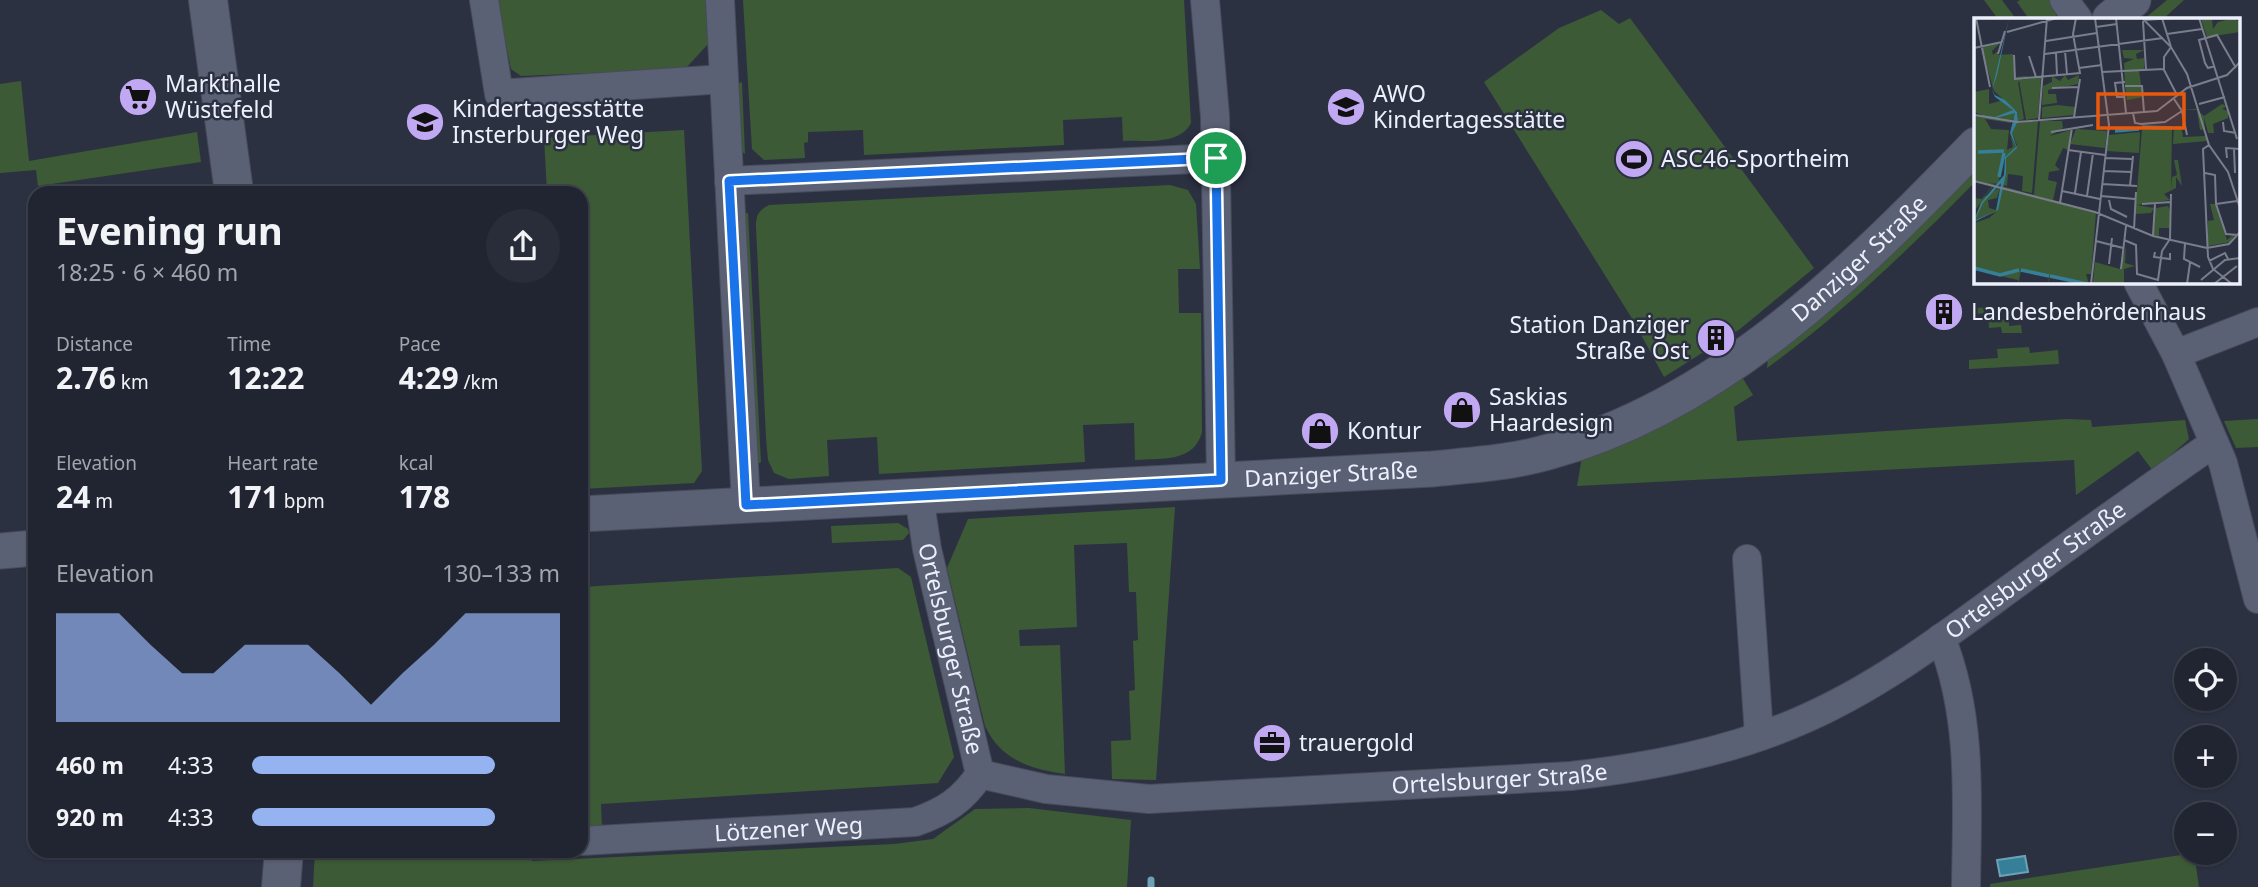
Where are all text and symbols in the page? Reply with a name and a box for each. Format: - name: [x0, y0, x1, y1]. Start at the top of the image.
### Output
- inset map: [1974, 18, 2240, 284]
- place label: Markthalle Wüstefeld: [165, 67, 281, 125]
- supermarket icon: Markthalle Wüstefeld: [117, 76, 159, 118]
- place label: AWO Kindertagesstätte: [1373, 77, 1565, 135]
- school or university icon: AWO Kindertagesstätte: [1325, 86, 1367, 128]
- place label: Kindertagesstätte Insterburger Weg: [452, 92, 644, 150]
- school or university icon: Kindertagesstätte Insterburger Weg: [404, 101, 446, 143]
- pin: [1186, 128, 1246, 188]
- sports icon: ASC46-Sportheim: [1613, 138, 1655, 180]
- icon: arrive: [1197, 139, 1235, 177]
- place label: ASC46-Sportheim: [1661, 142, 1850, 174]
- street label: Danziger Straße: [1784, 187, 1933, 329]
- text: Evening run: [56, 204, 283, 256]
- button: share: [486, 209, 560, 283]
- text: 18:25 · 6 × 460 m: [56, 256, 238, 288]
- building icon: Landesbehördenhaus: [1923, 291, 1965, 333]
- place label: Landesbehördenhaus: [1971, 295, 2206, 327]
- place label: Station Danziger Straße Ost: [1510, 308, 1689, 366]
- building icon: Station Danziger Straße Ost: [1695, 317, 1737, 359]
- text: Distance: [56, 331, 133, 357]
- text: Time: [227, 331, 271, 357]
- text: Pace: [399, 331, 441, 357]
- text: 2.76: [56, 357, 116, 398]
- text: 12:22: [227, 357, 304, 398]
- text: 4:29: [399, 357, 459, 398]
- text: km: [116, 369, 149, 395]
- text: /km: [459, 369, 499, 395]
- place label: Saskias Haardesign: [1489, 380, 1613, 438]
- shop icon: Saskias Haardesign: [1441, 389, 1483, 431]
- shop icon: Kontur: [1299, 410, 1341, 452]
- place label: Kontur: [1347, 414, 1422, 446]
- text: Elevation: [56, 450, 137, 476]
- text: Heart rate: [227, 450, 318, 476]
- text: kcal: [399, 450, 433, 476]
- street label: Danziger Straße: [1243, 453, 1418, 494]
- text: 24: [56, 476, 90, 517]
- text: 171: [227, 476, 279, 517]
- text: 178: [399, 476, 450, 517]
- text: m: [90, 488, 113, 514]
- text: bpm: [279, 488, 325, 514]
- street label: Ortelsburger Straße: [1938, 493, 2132, 646]
- street label: Ortelsburger Straße: [911, 539, 992, 757]
- text: Elevation: [56, 557, 154, 589]
- text: 130–133 m: [442, 557, 560, 589]
- map controls: [2174, 648, 2237, 865]
- button: locate: [2174, 648, 2237, 711]
- office icon: trauergold: [1251, 722, 1293, 764]
- button: +: [2174, 725, 2237, 788]
- place label: trauergold: [1299, 726, 1414, 758]
- text: 460 m: [56, 749, 124, 781]
- text: 4:33: [168, 749, 214, 781]
- street label: Ortelsburger Straße: [1391, 755, 1609, 801]
- text: 920 m: [56, 801, 124, 833]
- text: 4:33: [168, 801, 214, 833]
- button: −: [2174, 802, 2237, 865]
- street label: Lötzener Weg: [713, 808, 864, 848]

